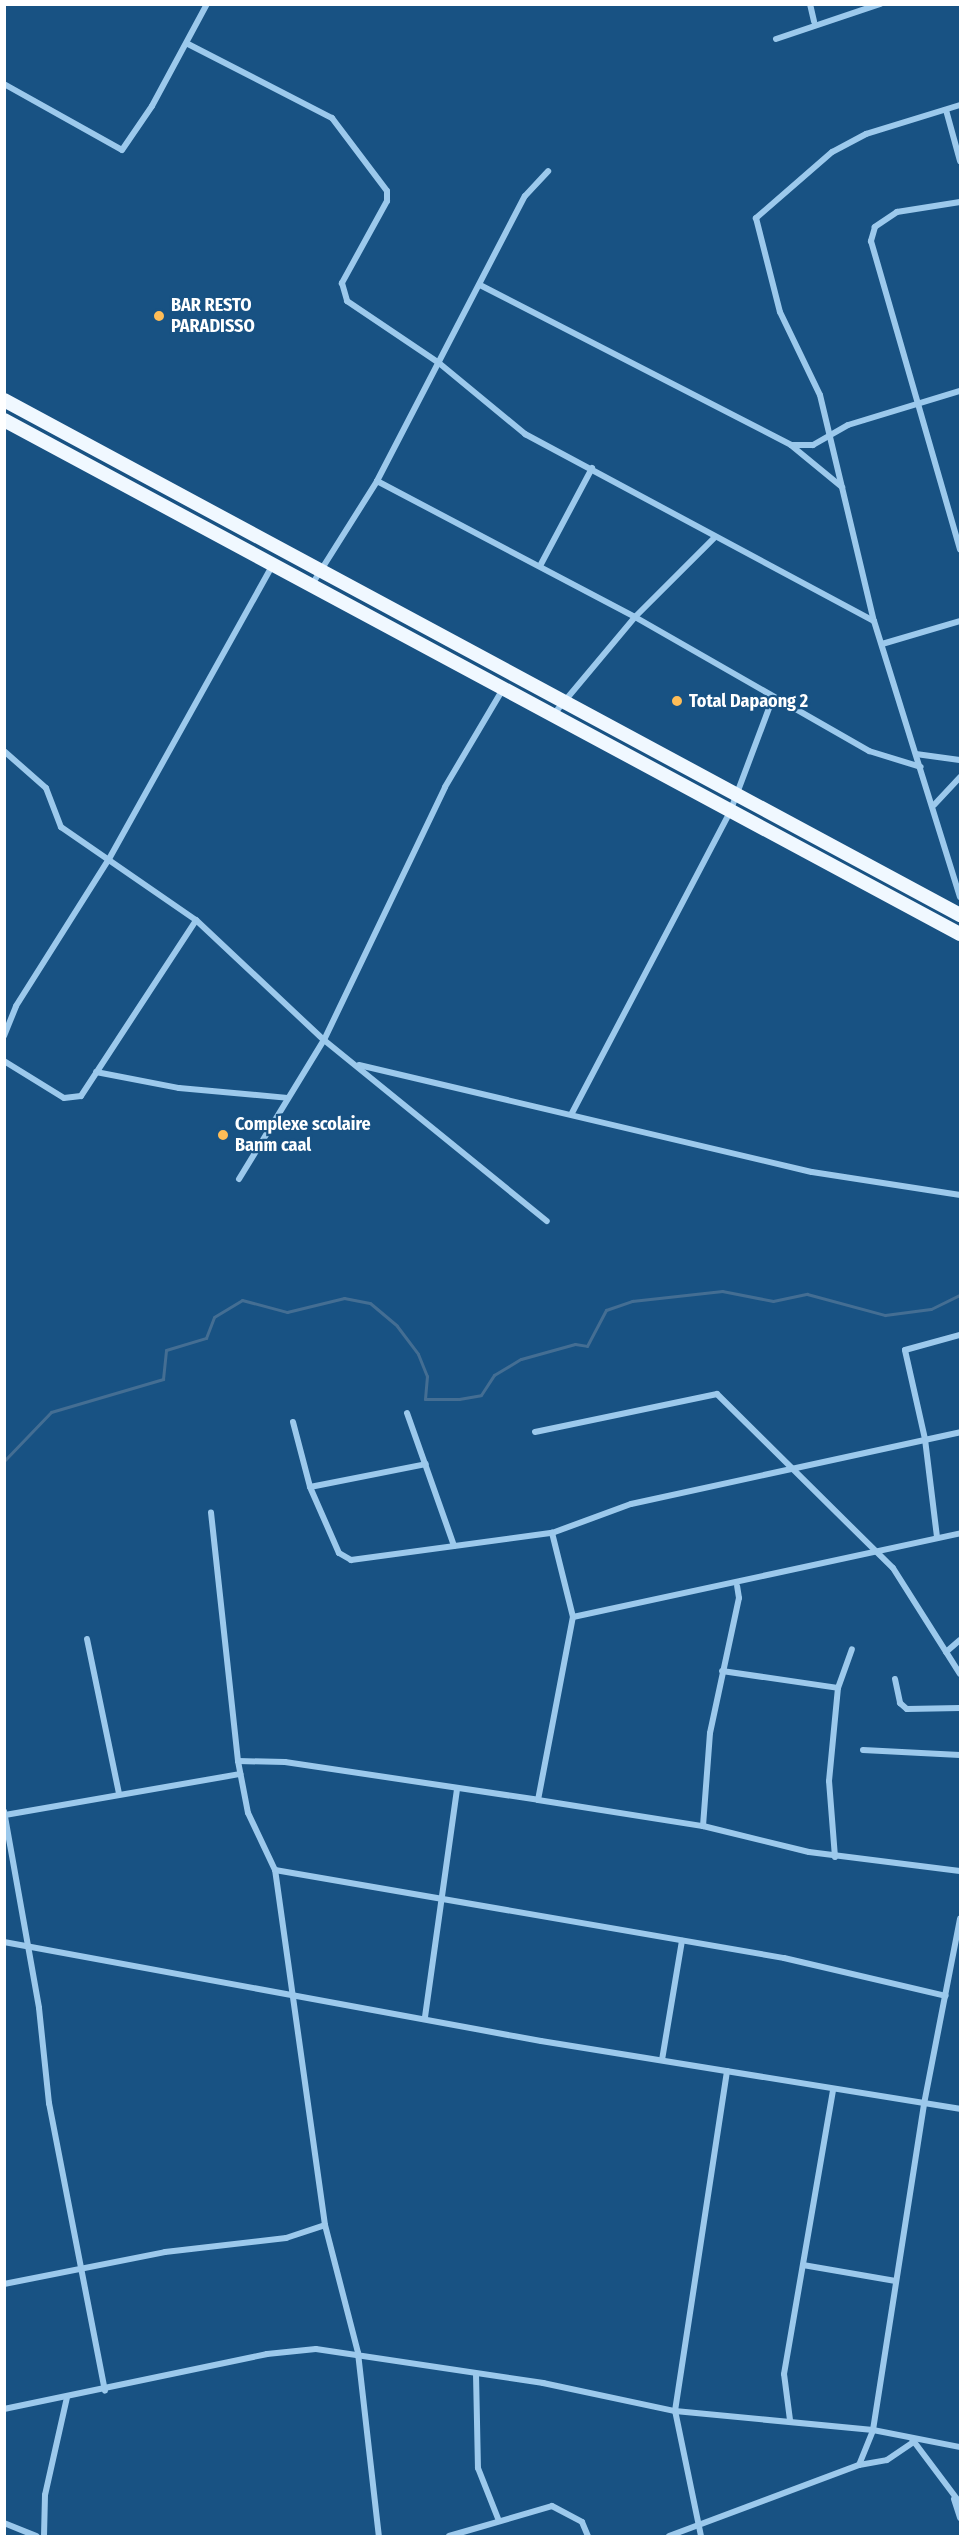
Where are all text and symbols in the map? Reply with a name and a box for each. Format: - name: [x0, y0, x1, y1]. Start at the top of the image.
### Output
- place label: BAR RESTO PARADISSO: [171, 295, 255, 338]
- marker: BAR RESTO PARADISSO: [152, 309, 166, 323]
- place label: Total Dapaong 2: [689, 690, 808, 712]
- marker: Total Dapaong 2: [670, 694, 684, 708]
- place label: Complexe scolaire Banm caal: [235, 1114, 371, 1156]
- marker: Complexe scolaire Banm caal: [216, 1128, 230, 1142]

